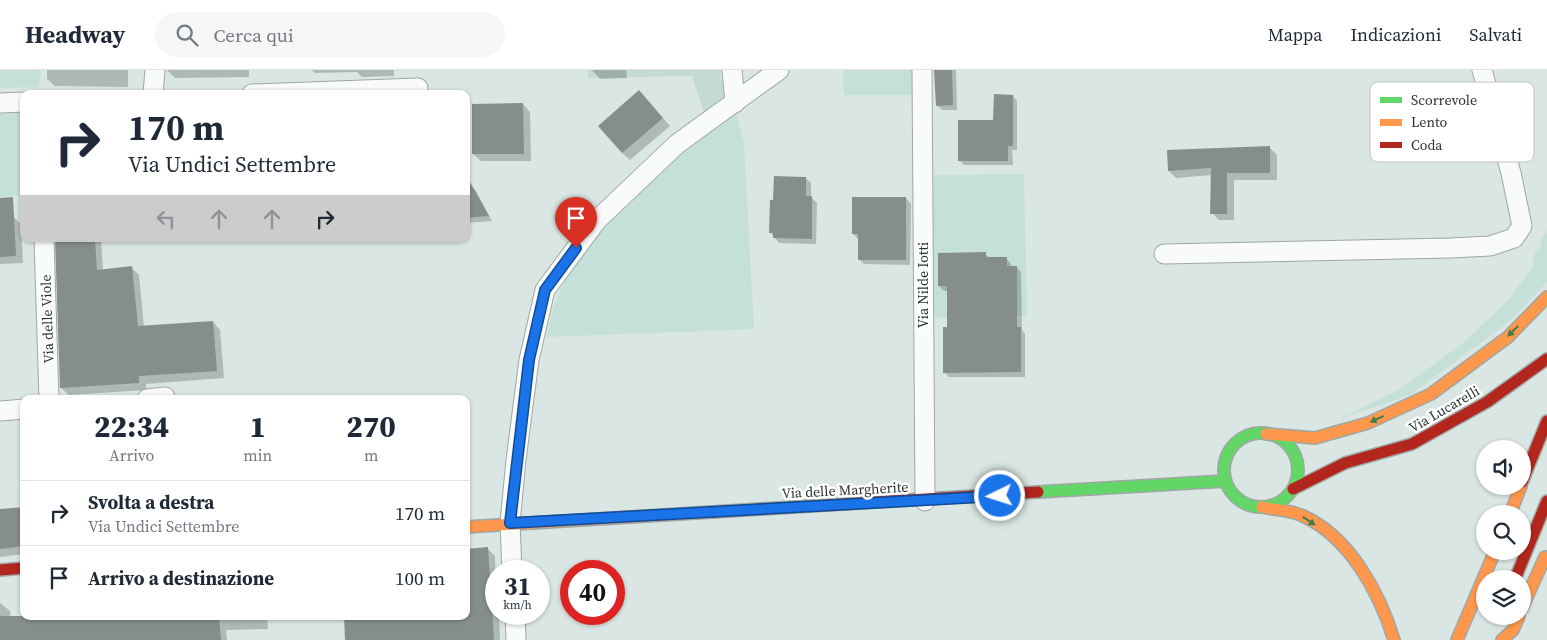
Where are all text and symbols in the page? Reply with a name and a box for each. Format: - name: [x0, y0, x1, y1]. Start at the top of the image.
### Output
- search box: [155, 12, 505, 57]
- text: Headway: [25, 18, 125, 51]
- icon: search: [173, 21, 201, 49]
- text: Cerca qui: [213, 22, 294, 48]
- text: Mappa: [1268, 22, 1322, 47]
- text: Indicazioni: [1350, 22, 1441, 47]
- text: Salvati: [1469, 22, 1522, 47]
- legend: [1370, 82, 1534, 162]
- text: Scorrevole: [1411, 90, 1477, 110]
- text: 170 m: [128, 104, 224, 152]
- icon: right: [45, 110, 110, 175]
- text: Lento: [1411, 112, 1447, 132]
- text: Coda: [1411, 135, 1443, 155]
- text: Via Undici Settembre: [128, 149, 336, 179]
- pin: [555, 197, 597, 248]
- icon: arrive: [562, 204, 590, 232]
- icon: left: [152, 205, 180, 233]
- icon: ahead: [205, 205, 233, 233]
- icon: ahead: [258, 205, 286, 233]
- icon: right: [311, 205, 339, 233]
- street label: Via Nilde Iotti: [913, 242, 933, 328]
- street label: Via delle Viole: [35, 274, 59, 364]
- one-way arrow: [1507, 325, 1519, 337]
- street label: Via Lucarelli: [1405, 381, 1483, 437]
- text: 22:34: [94, 406, 169, 447]
- text: 1: [249, 406, 266, 447]
- text: 270: [346, 406, 396, 447]
- one-way arrow: [1370, 415, 1384, 423]
- map controls: [1476, 440, 1531, 625]
- button: sound: [1476, 440, 1531, 495]
- text: Arrivo: [109, 444, 154, 466]
- text: min: [243, 444, 272, 466]
- text: m: [364, 444, 378, 466]
- position arrow: [973, 469, 1025, 521]
- street label: Via delle Margherite: [781, 477, 909, 503]
- text: Svolta a destra: [88, 489, 214, 515]
- icon: right: [45, 499, 73, 527]
- text: 170 m: [395, 500, 445, 526]
- button: search: [1476, 505, 1531, 560]
- text: Via Undici Settembre: [88, 515, 239, 537]
- one-way arrow: [1302, 516, 1316, 525]
- speed limit sign: 40: [560, 560, 625, 625]
- icon: arrive: [45, 564, 73, 592]
- text: Arrivo a destinazione: [88, 565, 274, 591]
- text: 100 m: [395, 565, 445, 591]
- text: 31: [504, 569, 531, 603]
- button: layers: [1476, 570, 1531, 625]
- text: km/h: [503, 597, 532, 613]

